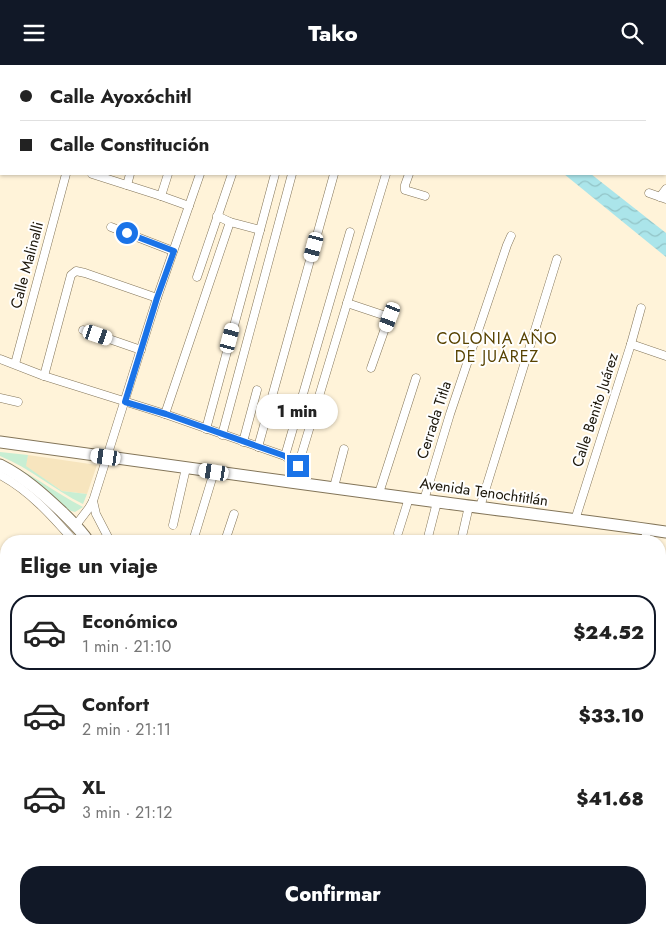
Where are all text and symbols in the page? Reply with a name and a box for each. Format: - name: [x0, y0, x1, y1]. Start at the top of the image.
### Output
- text: Tako: [308, 17, 358, 49]
- icon: menu: [20, 19, 48, 47]
- icon: search: [618, 19, 646, 47]
- text: Calle Ayoxóchitl: [50, 83, 192, 110]
- text: Calle Constitución: [50, 131, 210, 158]
- street label: Calle Malinalli: [5, 219, 49, 311]
- route start: [116, 222, 138, 244]
- car: [302, 231, 325, 263]
- car: [377, 300, 402, 334]
- car: [218, 322, 241, 354]
- car: [81, 323, 114, 347]
- district label: COLONIA AÑO DE JUÁREZ: [436, 327, 558, 368]
- street label: Calle Benito Juárez: [566, 350, 624, 470]
- street label: Cerrada Titla: [411, 378, 457, 462]
- callout: 1 min: [257, 393, 339, 429]
- text: 1 min: [277, 400, 317, 423]
- car: [90, 447, 121, 467]
- route end: [287, 455, 309, 477]
- car: [198, 462, 229, 482]
- street label: Avenida Tenochtitlán: [418, 472, 550, 512]
- text: Elige un viaje: [20, 549, 158, 581]
- text: Económico: [82, 608, 178, 635]
- icon: car: [22, 610, 67, 655]
- text: $24.52: [573, 619, 644, 646]
- text: 1 min · 21:10: [82, 635, 171, 658]
- text: Confort: [82, 691, 149, 718]
- icon: car: [22, 693, 67, 738]
- text: $33.10: [579, 702, 644, 729]
- text: 2 min · 21:11: [82, 718, 171, 741]
- text: XL: [82, 774, 105, 801]
- icon: car: [22, 776, 67, 821]
- text: $41.68: [576, 785, 644, 812]
- text: 3 min · 21:12: [82, 801, 172, 824]
- button: Confirmar: [20, 866, 646, 924]

